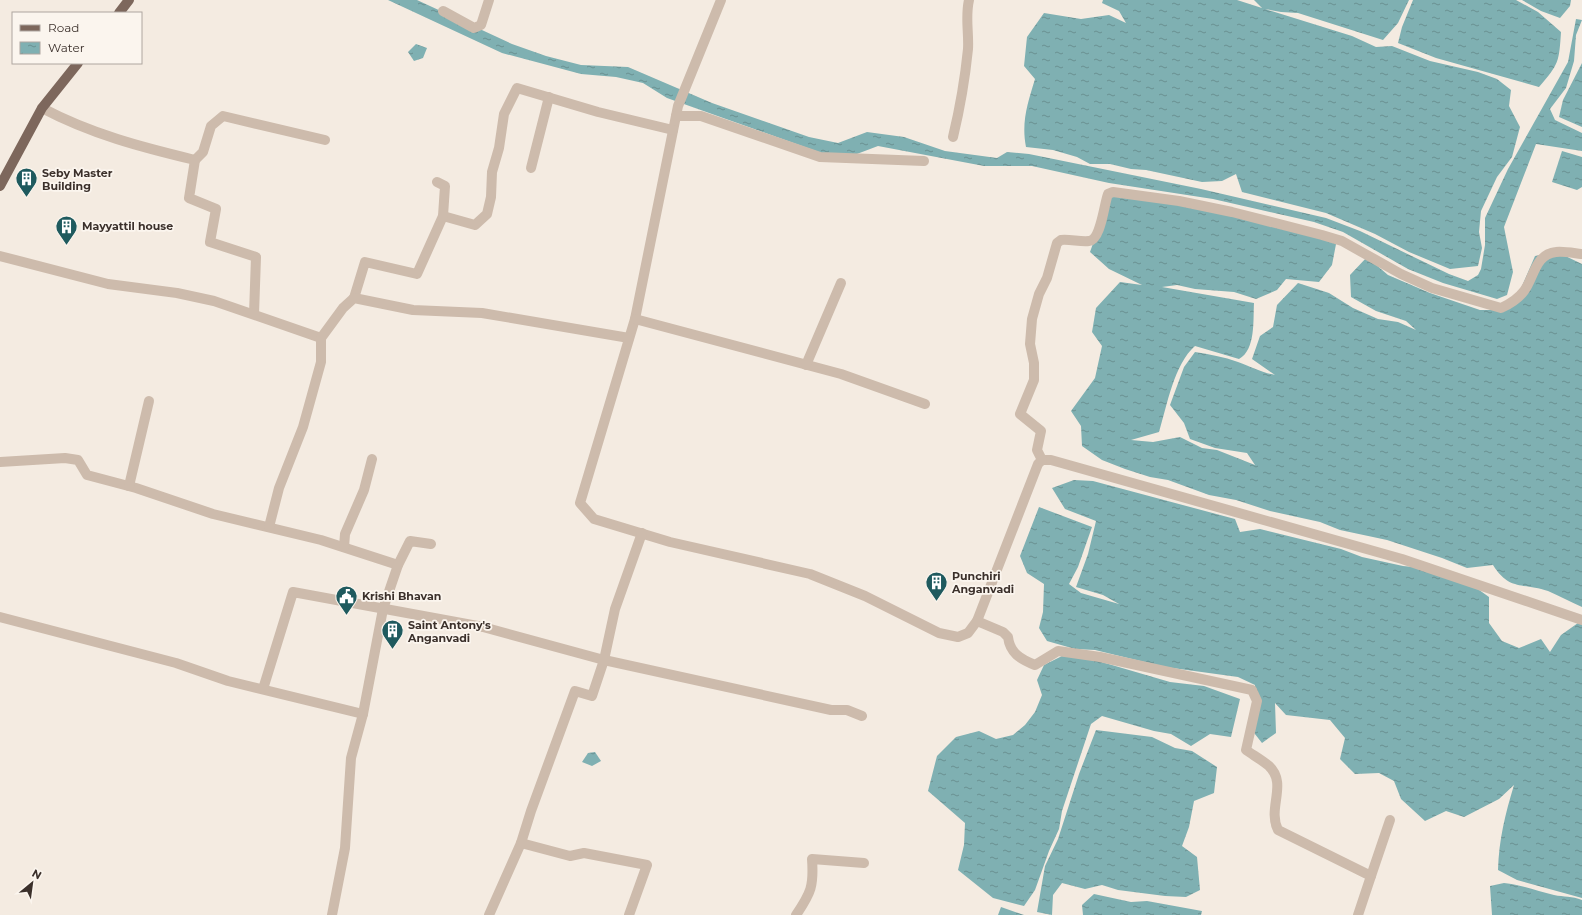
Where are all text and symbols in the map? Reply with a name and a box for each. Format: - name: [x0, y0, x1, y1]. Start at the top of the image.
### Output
- legend: [12, 12, 142, 64]
- text: Road: [48, 20, 79, 35]
- text: Water: [48, 40, 85, 55]
- building icon: Seby Master Building: [13, 166, 39, 199]
- place label: Seby Master Building: [42, 166, 113, 193]
- building icon: Mayyattil house: [54, 213, 80, 246]
- place label: Mayyattil house: [82, 219, 173, 233]
- building icon: Punchiri Anganvadi: [923, 569, 949, 602]
- place label: Punchiri Anganvadi: [951, 569, 1014, 596]
- public building icon: Krishi Bhavan: [333, 583, 359, 616]
- place label: Krishi Bhavan: [362, 589, 441, 603]
- building icon: Saint Antony's Anganvadi: [380, 618, 406, 651]
- place label: Saint Antony's Anganvadi: [407, 618, 491, 645]
- north arrow: [12, 863, 52, 903]
- text: N: [30, 866, 44, 883]

